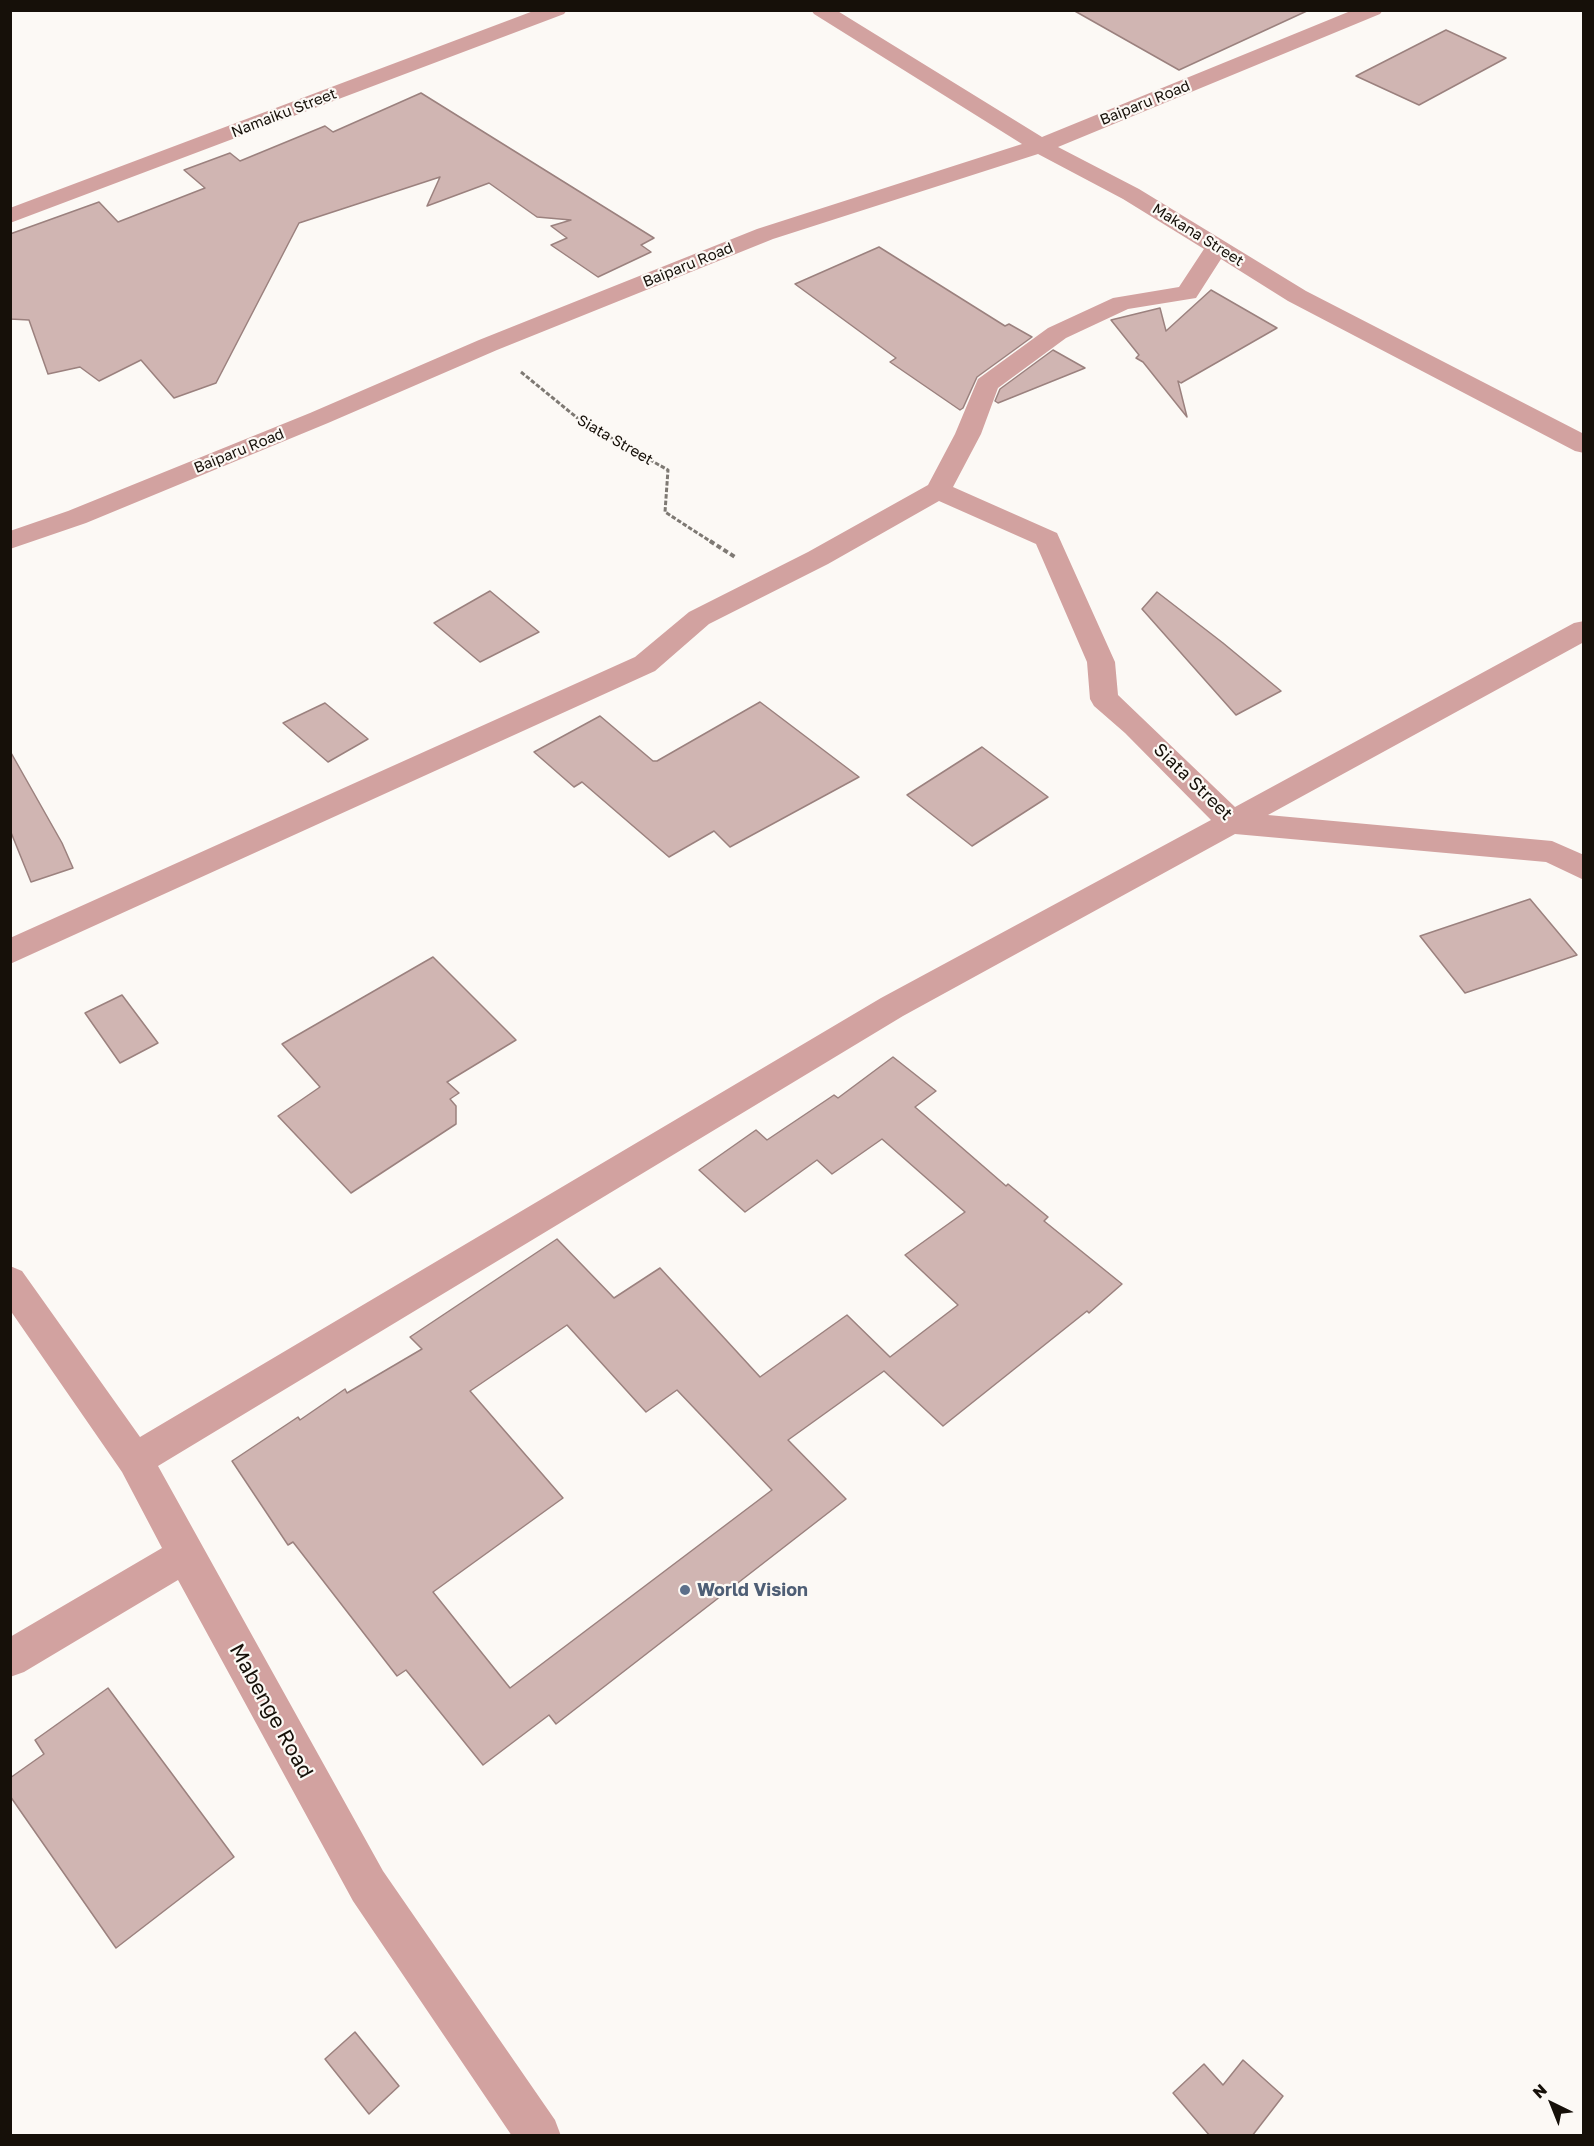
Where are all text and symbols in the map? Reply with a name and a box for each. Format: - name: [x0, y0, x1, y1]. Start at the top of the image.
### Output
- street label: Baiparu Road: [1097, 77, 1193, 129]
- street label: Namaiku Street: [229, 85, 339, 141]
- street label: Makana Street: [1149, 200, 1247, 270]
- street label: Baiparu Road: [640, 239, 736, 291]
- street label: Siata Street: [574, 411, 656, 469]
- street label: Baiparu Road: [191, 425, 287, 477]
- street label: Siata Street: [1149, 739, 1237, 825]
- place label: World Vision: [697, 1579, 808, 1601]
- marker: World Vision: [678, 1583, 692, 1597]
- street label: Mabenge Road: [224, 1639, 318, 1783]
- north arrow: [1522, 2074, 1582, 2134]
- text: N: [1528, 2079, 1551, 2102]

